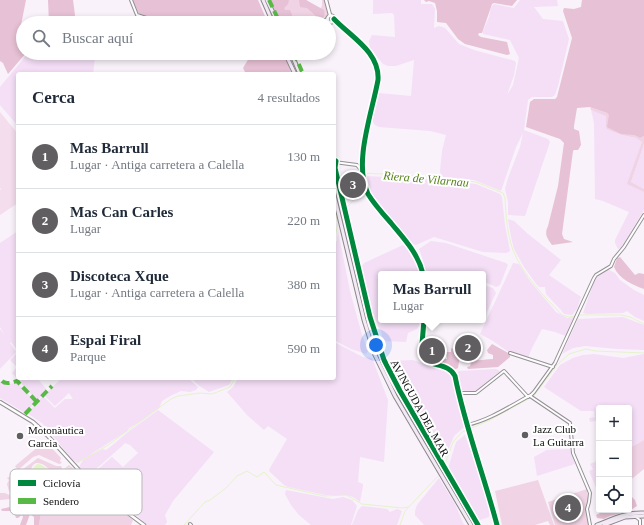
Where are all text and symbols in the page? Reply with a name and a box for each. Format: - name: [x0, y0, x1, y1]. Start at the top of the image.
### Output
- search box: [16, 16, 336, 60]
- icon: search: [30, 27, 52, 49]
- text: Buscar aquí: [62, 30, 133, 46]
- text: Cerca: [32, 88, 75, 107]
- text: 4 resultados: [258, 90, 320, 105]
- text: Mas Barrull: [70, 140, 149, 156]
- text: 1: [42, 149, 48, 164]
- text: 130 m: [287, 149, 320, 164]
- text: Lugar · Antiga carretera a Calella: [70, 157, 244, 172]
- water label: Riera de Vilarnau: [382, 168, 469, 190]
- pin: 3: [340, 170, 366, 200]
- text: Mas Can Carles: [70, 204, 173, 220]
- text: 2: [42, 213, 48, 228]
- text: 220 m: [287, 213, 320, 228]
- text: Lugar: [70, 221, 101, 236]
- text: Discoteca Xque: [70, 268, 169, 284]
- popup: [378, 271, 486, 323]
- text: 3: [42, 277, 48, 292]
- text: 380 m: [287, 277, 320, 292]
- text: Mas Barrull: [393, 281, 471, 297]
- text: Lugar · Antiga carretera a Calella: [70, 285, 244, 300]
- text: Lugar: [393, 298, 424, 313]
- text: Espai Firal: [70, 332, 141, 348]
- pin: 2: [455, 333, 481, 363]
- your location: [366, 335, 386, 355]
- pin: 1: [419, 336, 445, 366]
- text: 4: [42, 341, 48, 356]
- text: 590 m: [287, 341, 320, 356]
- text: Parque: [70, 349, 106, 364]
- street label: AVINGUDA DEL MAR: [388, 358, 452, 459]
- map controls: [596, 405, 632, 513]
- button: +: [596, 405, 632, 441]
- place label: Jazz Club La Guitarra: [533, 423, 584, 448]
- place label: Motonàutica Garcia: [28, 424, 84, 449]
- marker: Jazz Club La Guitarra: [520, 430, 530, 440]
- marker: Motonàutica Garcia: [15, 431, 25, 441]
- button: −: [596, 441, 632, 477]
- legend: [10, 469, 142, 515]
- text: Ciclovía: [43, 477, 80, 489]
- button: locate: [596, 477, 632, 513]
- pin: 4: [555, 493, 581, 523]
- text: Sendero: [43, 495, 80, 507]

